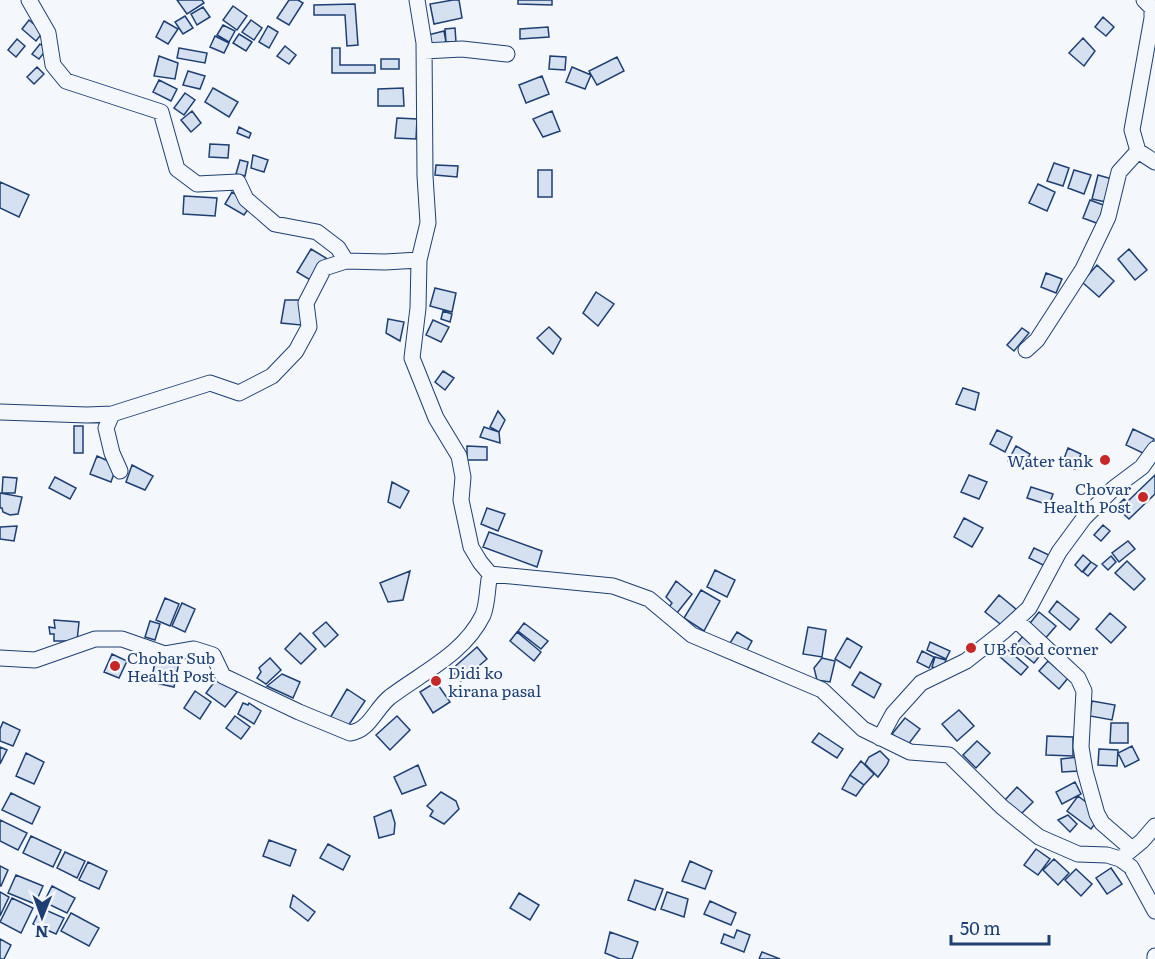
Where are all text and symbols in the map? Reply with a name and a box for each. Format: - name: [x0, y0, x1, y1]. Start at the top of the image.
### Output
- place label: Water tank: [1007, 448, 1093, 472]
- marker: Water tank: [1098, 453, 1112, 467]
- place label: Chovar Health Post: [1043, 476, 1132, 518]
- marker: Chovar Health Post: [1136, 490, 1150, 504]
- place label: UB food corner: [983, 636, 1099, 660]
- marker: UB food corner: [964, 641, 978, 655]
- place label: Chobar Sub Health Post: [127, 645, 215, 687]
- marker: Chobar Sub Health Post: [108, 659, 122, 673]
- place label: Didi ko kirana pasal: [448, 660, 541, 702]
- marker: Didi ko kirana pasal: [429, 674, 443, 688]
- north arrow: [12, 887, 72, 947]
- scale bar: [951, 908, 1048, 946]
- text: 50 m: [960, 914, 1001, 941]
- text: N: [35, 921, 49, 945]

